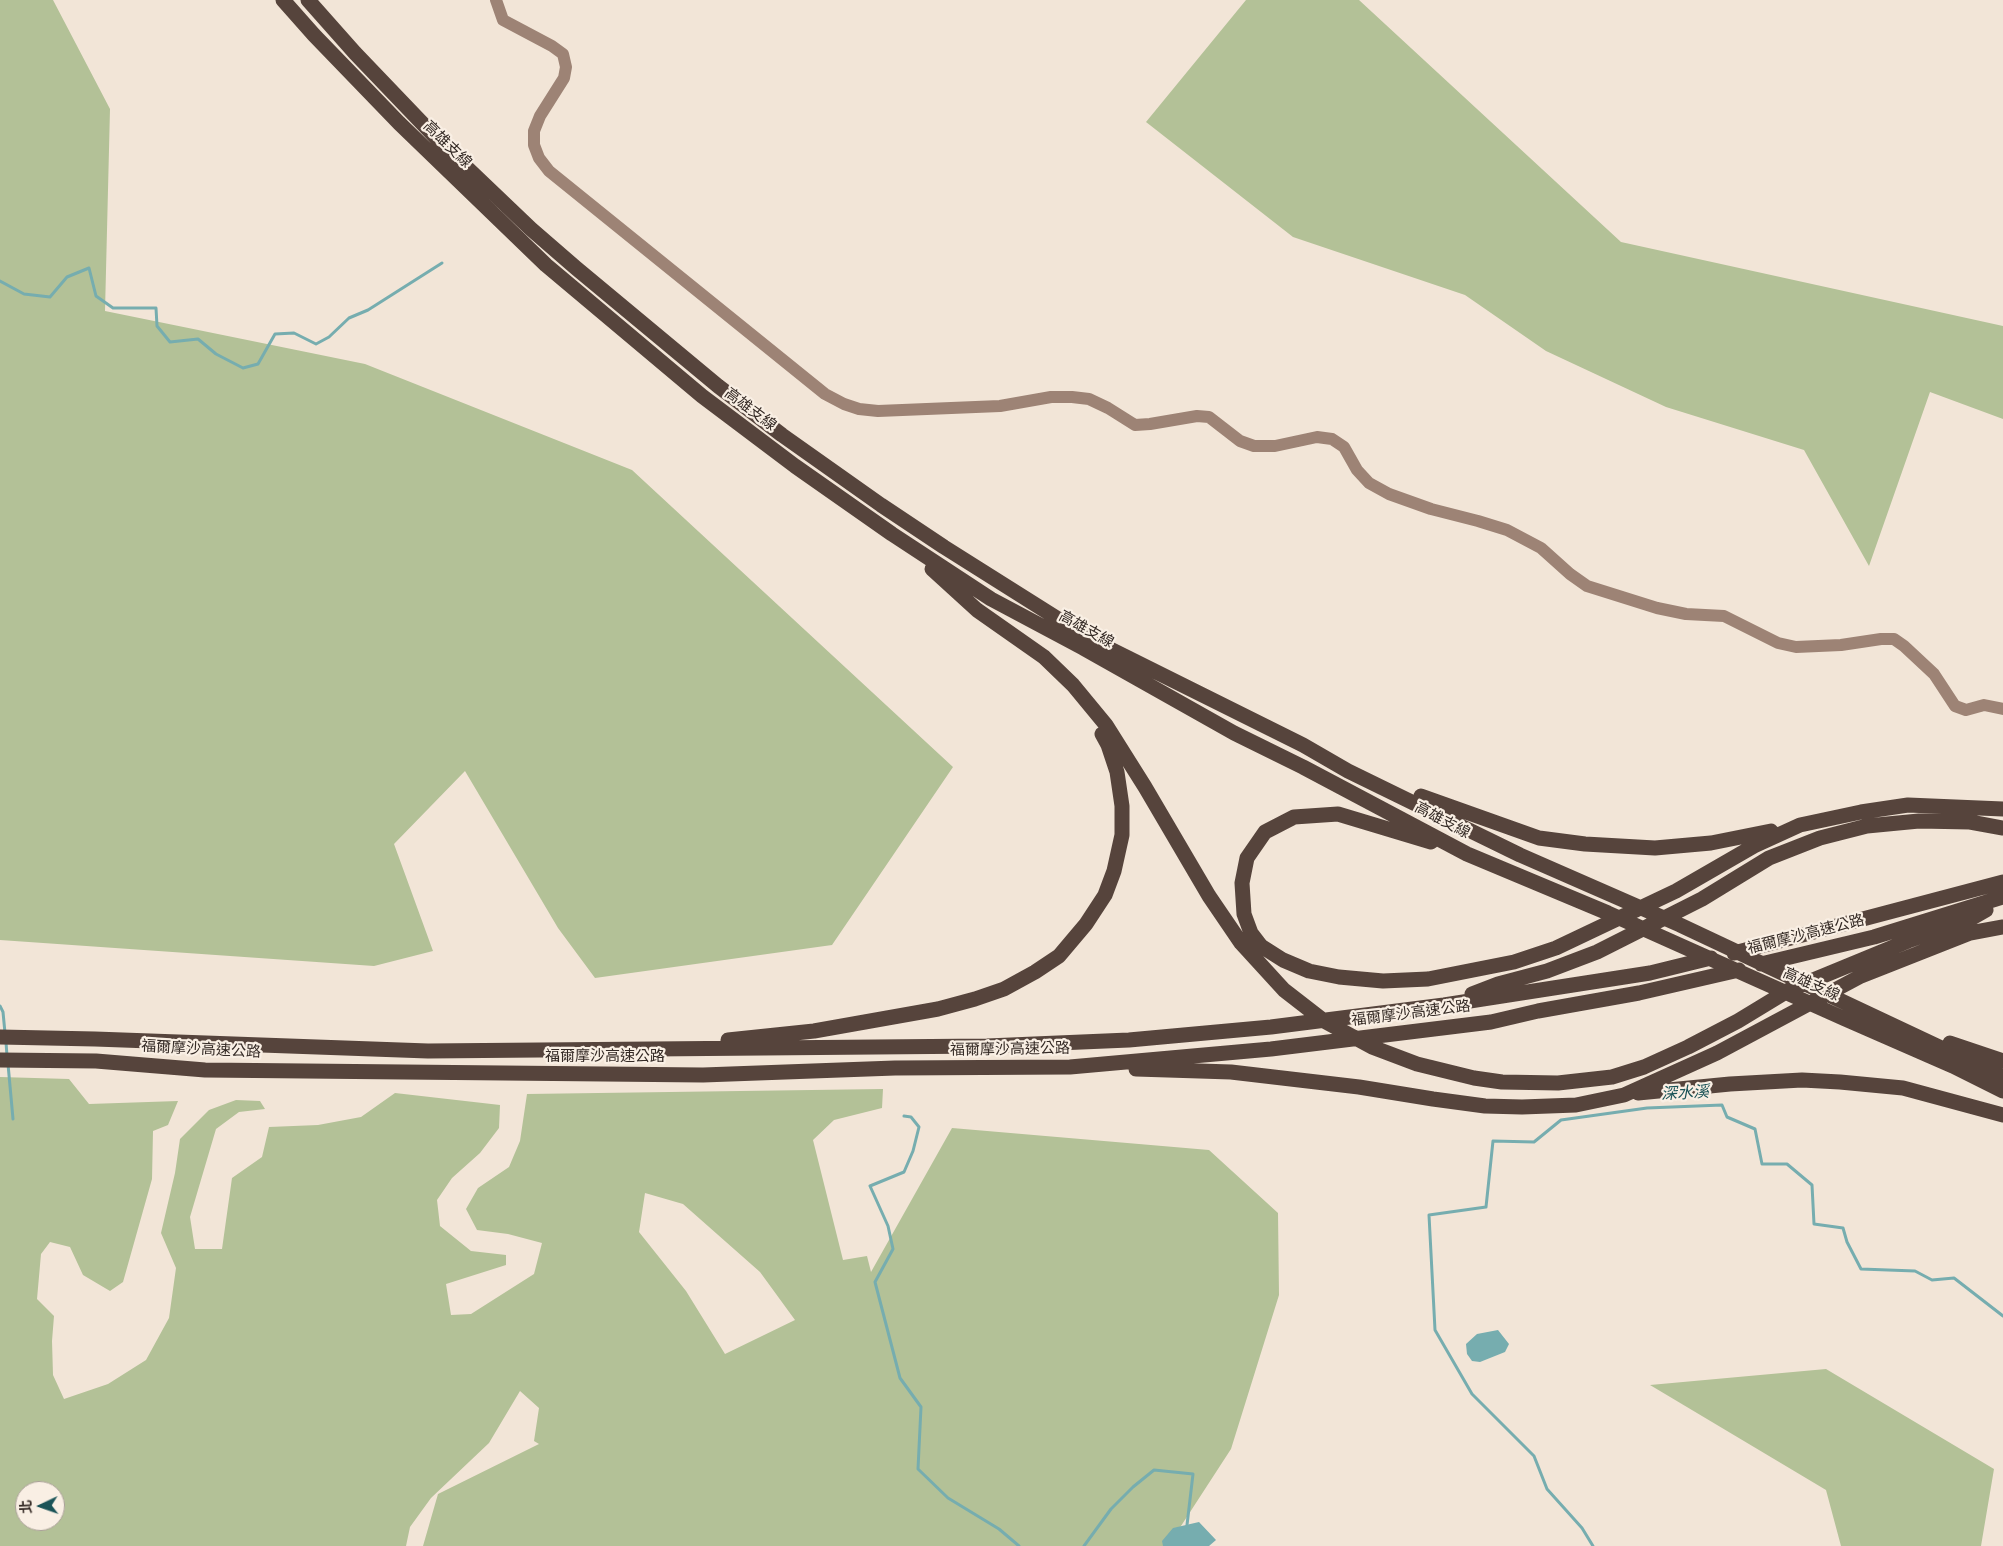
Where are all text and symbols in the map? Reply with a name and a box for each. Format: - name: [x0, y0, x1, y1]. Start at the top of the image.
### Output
- street label: 高雄支線: [419, 118, 475, 172]
- street label: 高雄支線: [721, 385, 779, 435]
- street label: 高雄支線: [1055, 608, 1117, 652]
- street label: 高雄支線: [1411, 799, 1473, 843]
- street label: 福爾摩沙高速公路: [1746, 912, 1866, 958]
- street label: 高雄支線: [1780, 965, 1842, 1005]
- street label: 福爾摩沙高速公路: [1350, 998, 1472, 1030]
- street label: 福爾摩沙高速公路: [141, 1038, 261, 1062]
- street label: 福爾摩沙高速公路: [950, 1040, 1070, 1060]
- street label: 福爾摩沙高速公路: [545, 1048, 665, 1066]
- water label: 深水溪: [1661, 1083, 1709, 1105]
- north arrow: [15, 1481, 65, 1531]
- text: 北: [18, 1499, 34, 1514]

